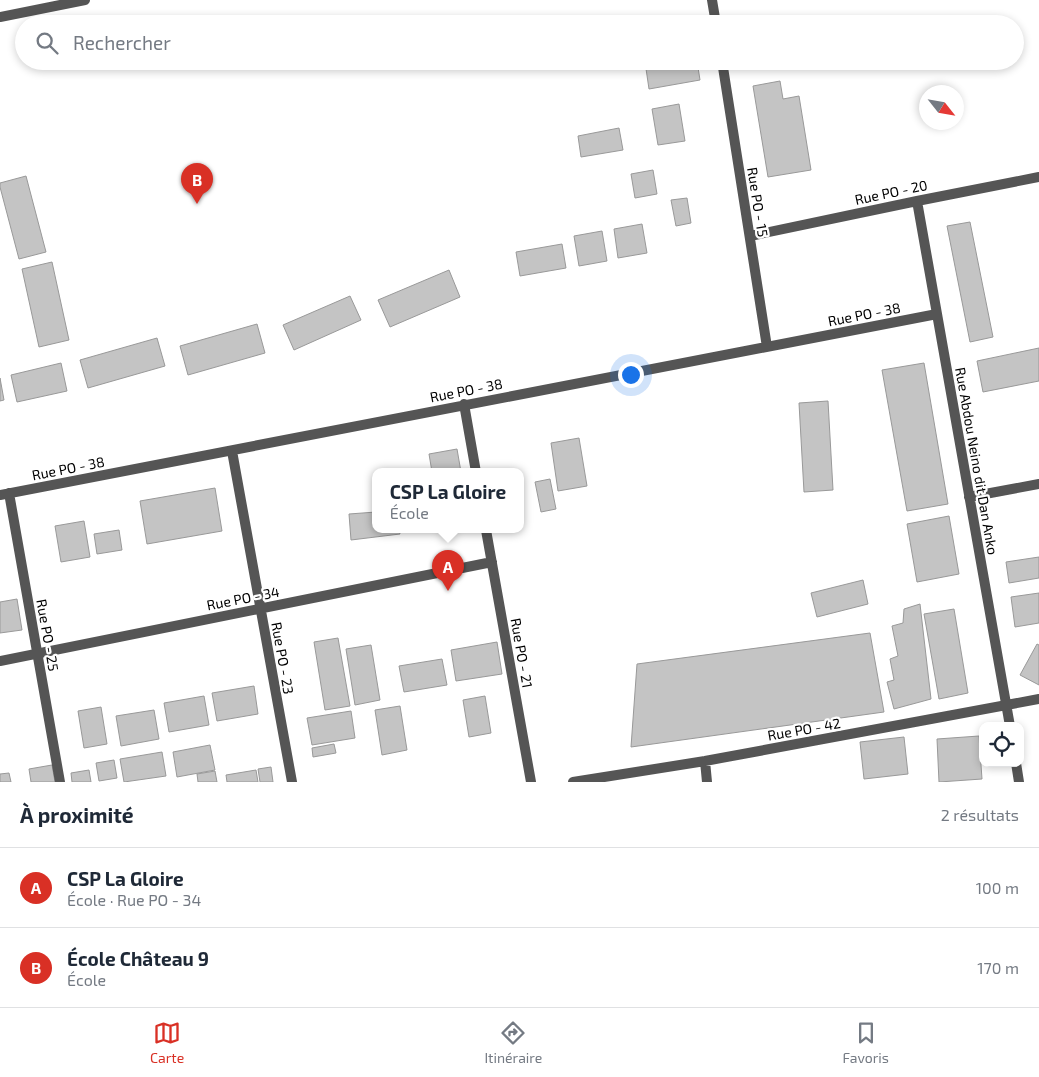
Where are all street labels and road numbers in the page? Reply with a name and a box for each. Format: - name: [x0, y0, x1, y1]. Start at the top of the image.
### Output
- street label: Rue PO - 15: [744, 166, 772, 238]
- street label: Rue PO - 20: [853, 176, 929, 208]
- street label: Rue PO - 38: [826, 299, 902, 329]
- street label: Rue Abdou Neino dit Dan Anko: [952, 366, 1002, 556]
- street label: Rue PO - 38: [428, 375, 504, 405]
- street label: Rue PO - 38: [30, 453, 106, 483]
- street label: Rue PO - 34: [205, 583, 281, 613]
- street label: Rue PO - 25: [33, 598, 63, 672]
- street label: Rue PO - 21: [507, 617, 537, 689]
- street label: Rue PO - 23: [268, 621, 298, 695]
- street label: Rue PO - 42: [766, 714, 842, 744]

